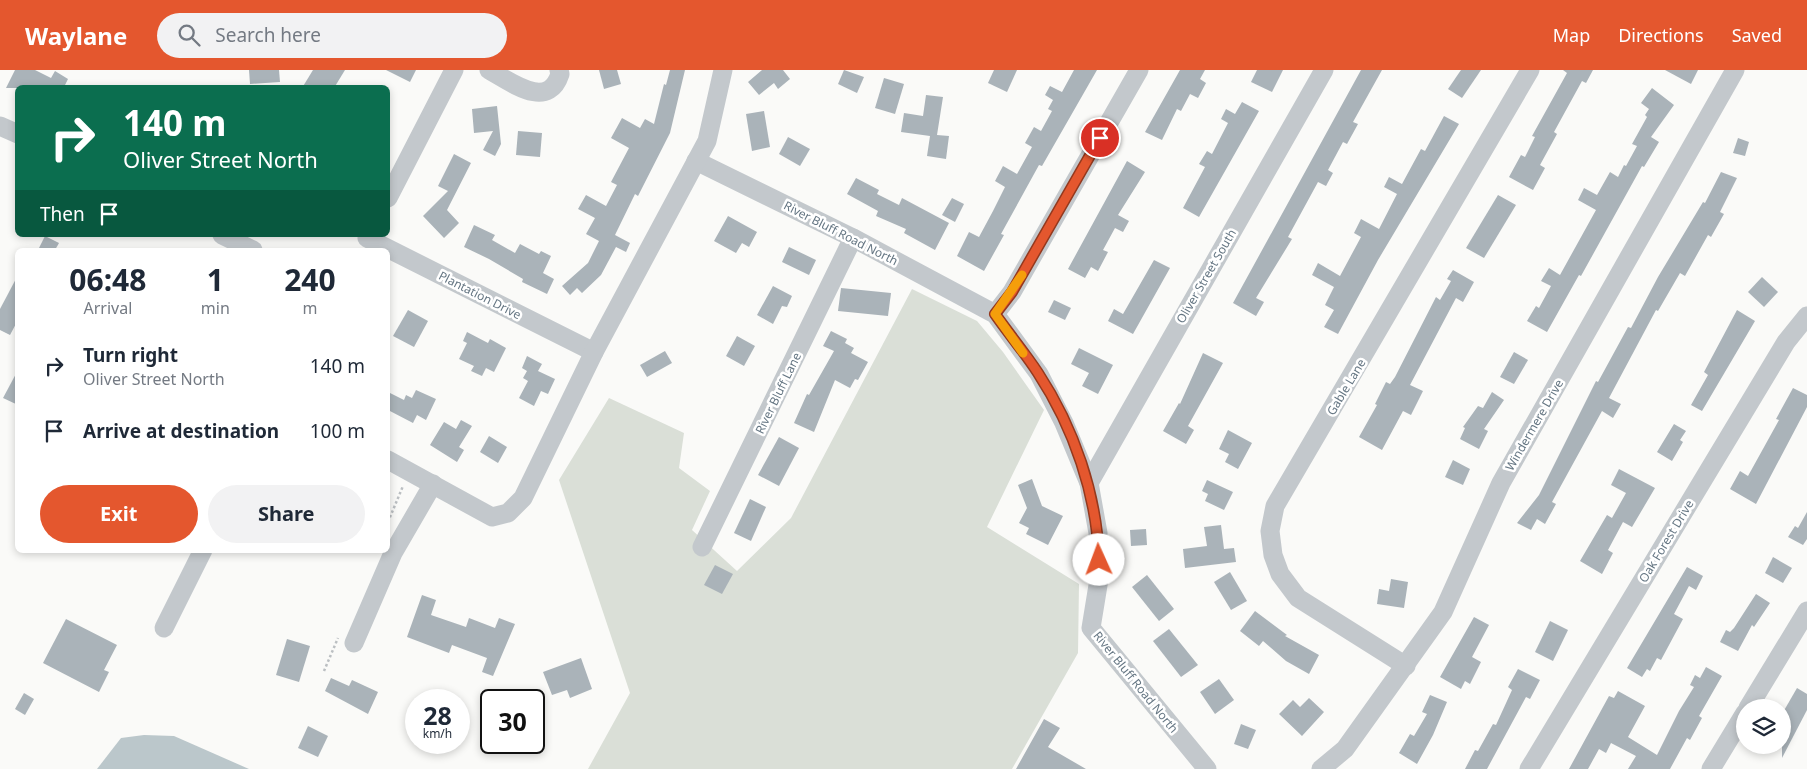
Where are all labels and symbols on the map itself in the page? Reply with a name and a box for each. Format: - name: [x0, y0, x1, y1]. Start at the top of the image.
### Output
- pin: [1079, 117, 1121, 159]
- street label: River Bluff Road North: [781, 197, 901, 269]
- street label: Oliver Street South: [1172, 226, 1240, 326]
- street label: Plantation Drive: [436, 267, 524, 323]
- street label: River Bluff Lane: [751, 349, 805, 436]
- street label: Gable Lane: [1322, 355, 1370, 418]
- street label: Windermere Drive: [1501, 376, 1567, 474]
- street label: Oak Forest Drive: [1635, 496, 1697, 585]
- position arrow: [1072, 533, 1124, 585]
- street label: River Bluff Road North: [1090, 628, 1182, 736]
- speed limit sign: 30: [480, 689, 545, 754]

